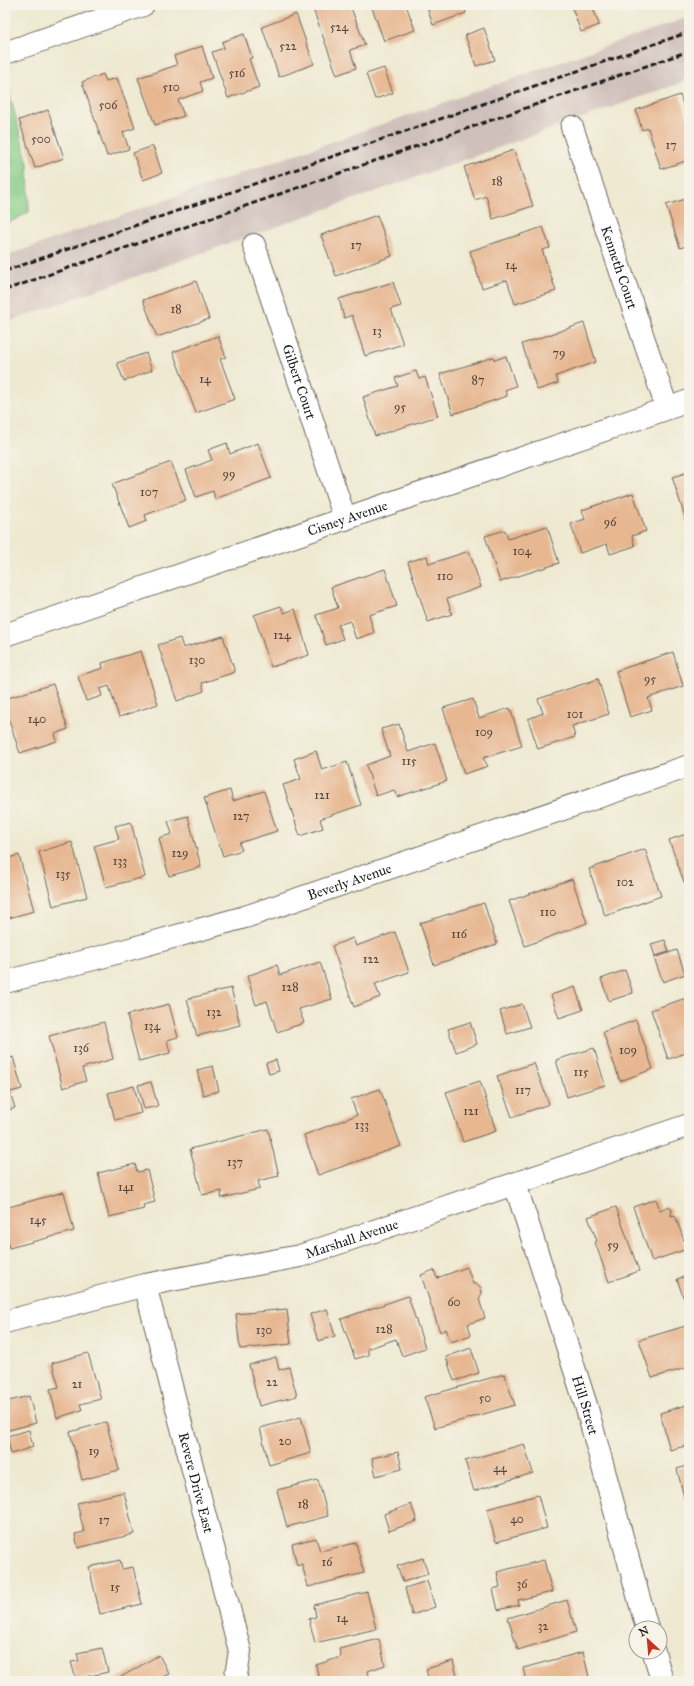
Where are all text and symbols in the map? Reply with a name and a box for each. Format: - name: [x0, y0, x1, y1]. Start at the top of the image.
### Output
- house number: 524: [330, 20, 348, 34]
- house number: 522: [279, 39, 297, 53]
- house number: 516: [229, 66, 246, 80]
- house number: 510: [162, 80, 180, 94]
- house number: 506: [99, 98, 118, 112]
- house number: 500: [31, 132, 51, 146]
- house number: 17: [665, 138, 677, 152]
- house number: 18: [491, 174, 503, 188]
- street label: Kenneth Court: [597, 224, 641, 311]
- house number: 17: [350, 238, 362, 252]
- house number: 14: [505, 258, 517, 272]
- house number: 18: [170, 302, 182, 316]
- house number: 13: [372, 324, 382, 338]
- street label: Gilbert Court: [279, 342, 319, 422]
- house number: 79: [553, 346, 565, 360]
- house number: 14: [199, 372, 211, 386]
- house number: 87: [472, 373, 484, 387]
- house number: 95: [394, 400, 406, 414]
- house number: 99: [223, 467, 235, 481]
- house number: 107: [140, 485, 158, 499]
- street label: Cisney Avenue: [305, 497, 390, 540]
- house number: 96: [604, 515, 617, 529]
- house number: 104: [513, 544, 531, 558]
- house number: 110: [437, 569, 453, 583]
- house number: 124: [273, 628, 291, 642]
- house number: 130: [189, 653, 205, 667]
- house number: 95: [644, 672, 656, 686]
- house number: 101: [567, 707, 583, 721]
- house number: 140: [28, 712, 46, 726]
- house number: 109: [475, 725, 493, 739]
- house number: 115: [402, 754, 417, 768]
- house number: 121: [314, 788, 330, 802]
- house number: 127: [233, 809, 249, 823]
- house number: 129: [171, 846, 189, 860]
- house number: 133: [113, 854, 127, 868]
- street label: Beverly Avenue: [305, 860, 394, 904]
- house number: 135: [55, 867, 71, 881]
- house number: 102: [616, 875, 634, 889]
- house number: 110: [540, 905, 556, 919]
- house number: 116: [451, 927, 468, 941]
- house number: 122: [363, 952, 379, 966]
- house number: 128: [281, 980, 299, 994]
- house number: 132: [206, 1005, 222, 1019]
- house number: 134: [144, 1019, 160, 1033]
- house number: 136: [73, 1041, 90, 1055]
- house number: 109: [619, 1043, 637, 1057]
- house number: 115: [574, 1065, 589, 1079]
- house number: 117: [515, 1083, 531, 1097]
- house number: 121: [463, 1104, 479, 1118]
- house number: 133: [355, 1118, 369, 1132]
- house number: 137: [227, 1155, 243, 1169]
- house number: 141: [118, 1180, 134, 1194]
- house number: 145: [29, 1213, 47, 1227]
- street label: Marshall Avenue: [303, 1215, 401, 1263]
- house number: 59: [607, 1238, 619, 1252]
- house number: 60: [447, 1295, 461, 1309]
- house number: 128: [375, 1322, 393, 1336]
- house number: 130: [256, 1323, 272, 1337]
- street label: Hill Street: [568, 1373, 602, 1437]
- house number: 22: [266, 1375, 278, 1389]
- house number: 21: [72, 1377, 83, 1391]
- house number: 50: [479, 1391, 491, 1405]
- street label: Revere Drive East: [175, 1430, 217, 1535]
- house number: 20: [279, 1434, 291, 1448]
- house number: 19: [88, 1444, 100, 1458]
- house number: 44: [493, 1461, 507, 1475]
- house number: 18: [297, 1497, 309, 1511]
- house number: 40: [510, 1512, 524, 1526]
- house number: 17: [98, 1513, 110, 1527]
- house number: 16: [322, 1555, 333, 1569]
- house number: 36: [517, 1577, 528, 1591]
- house number: 15: [110, 1580, 121, 1594]
- house number: 14: [336, 1611, 348, 1625]
- house number: 32: [538, 1619, 548, 1633]
- north arrow: [628, 1620, 668, 1660]
- text: N: [637, 1623, 651, 1639]

